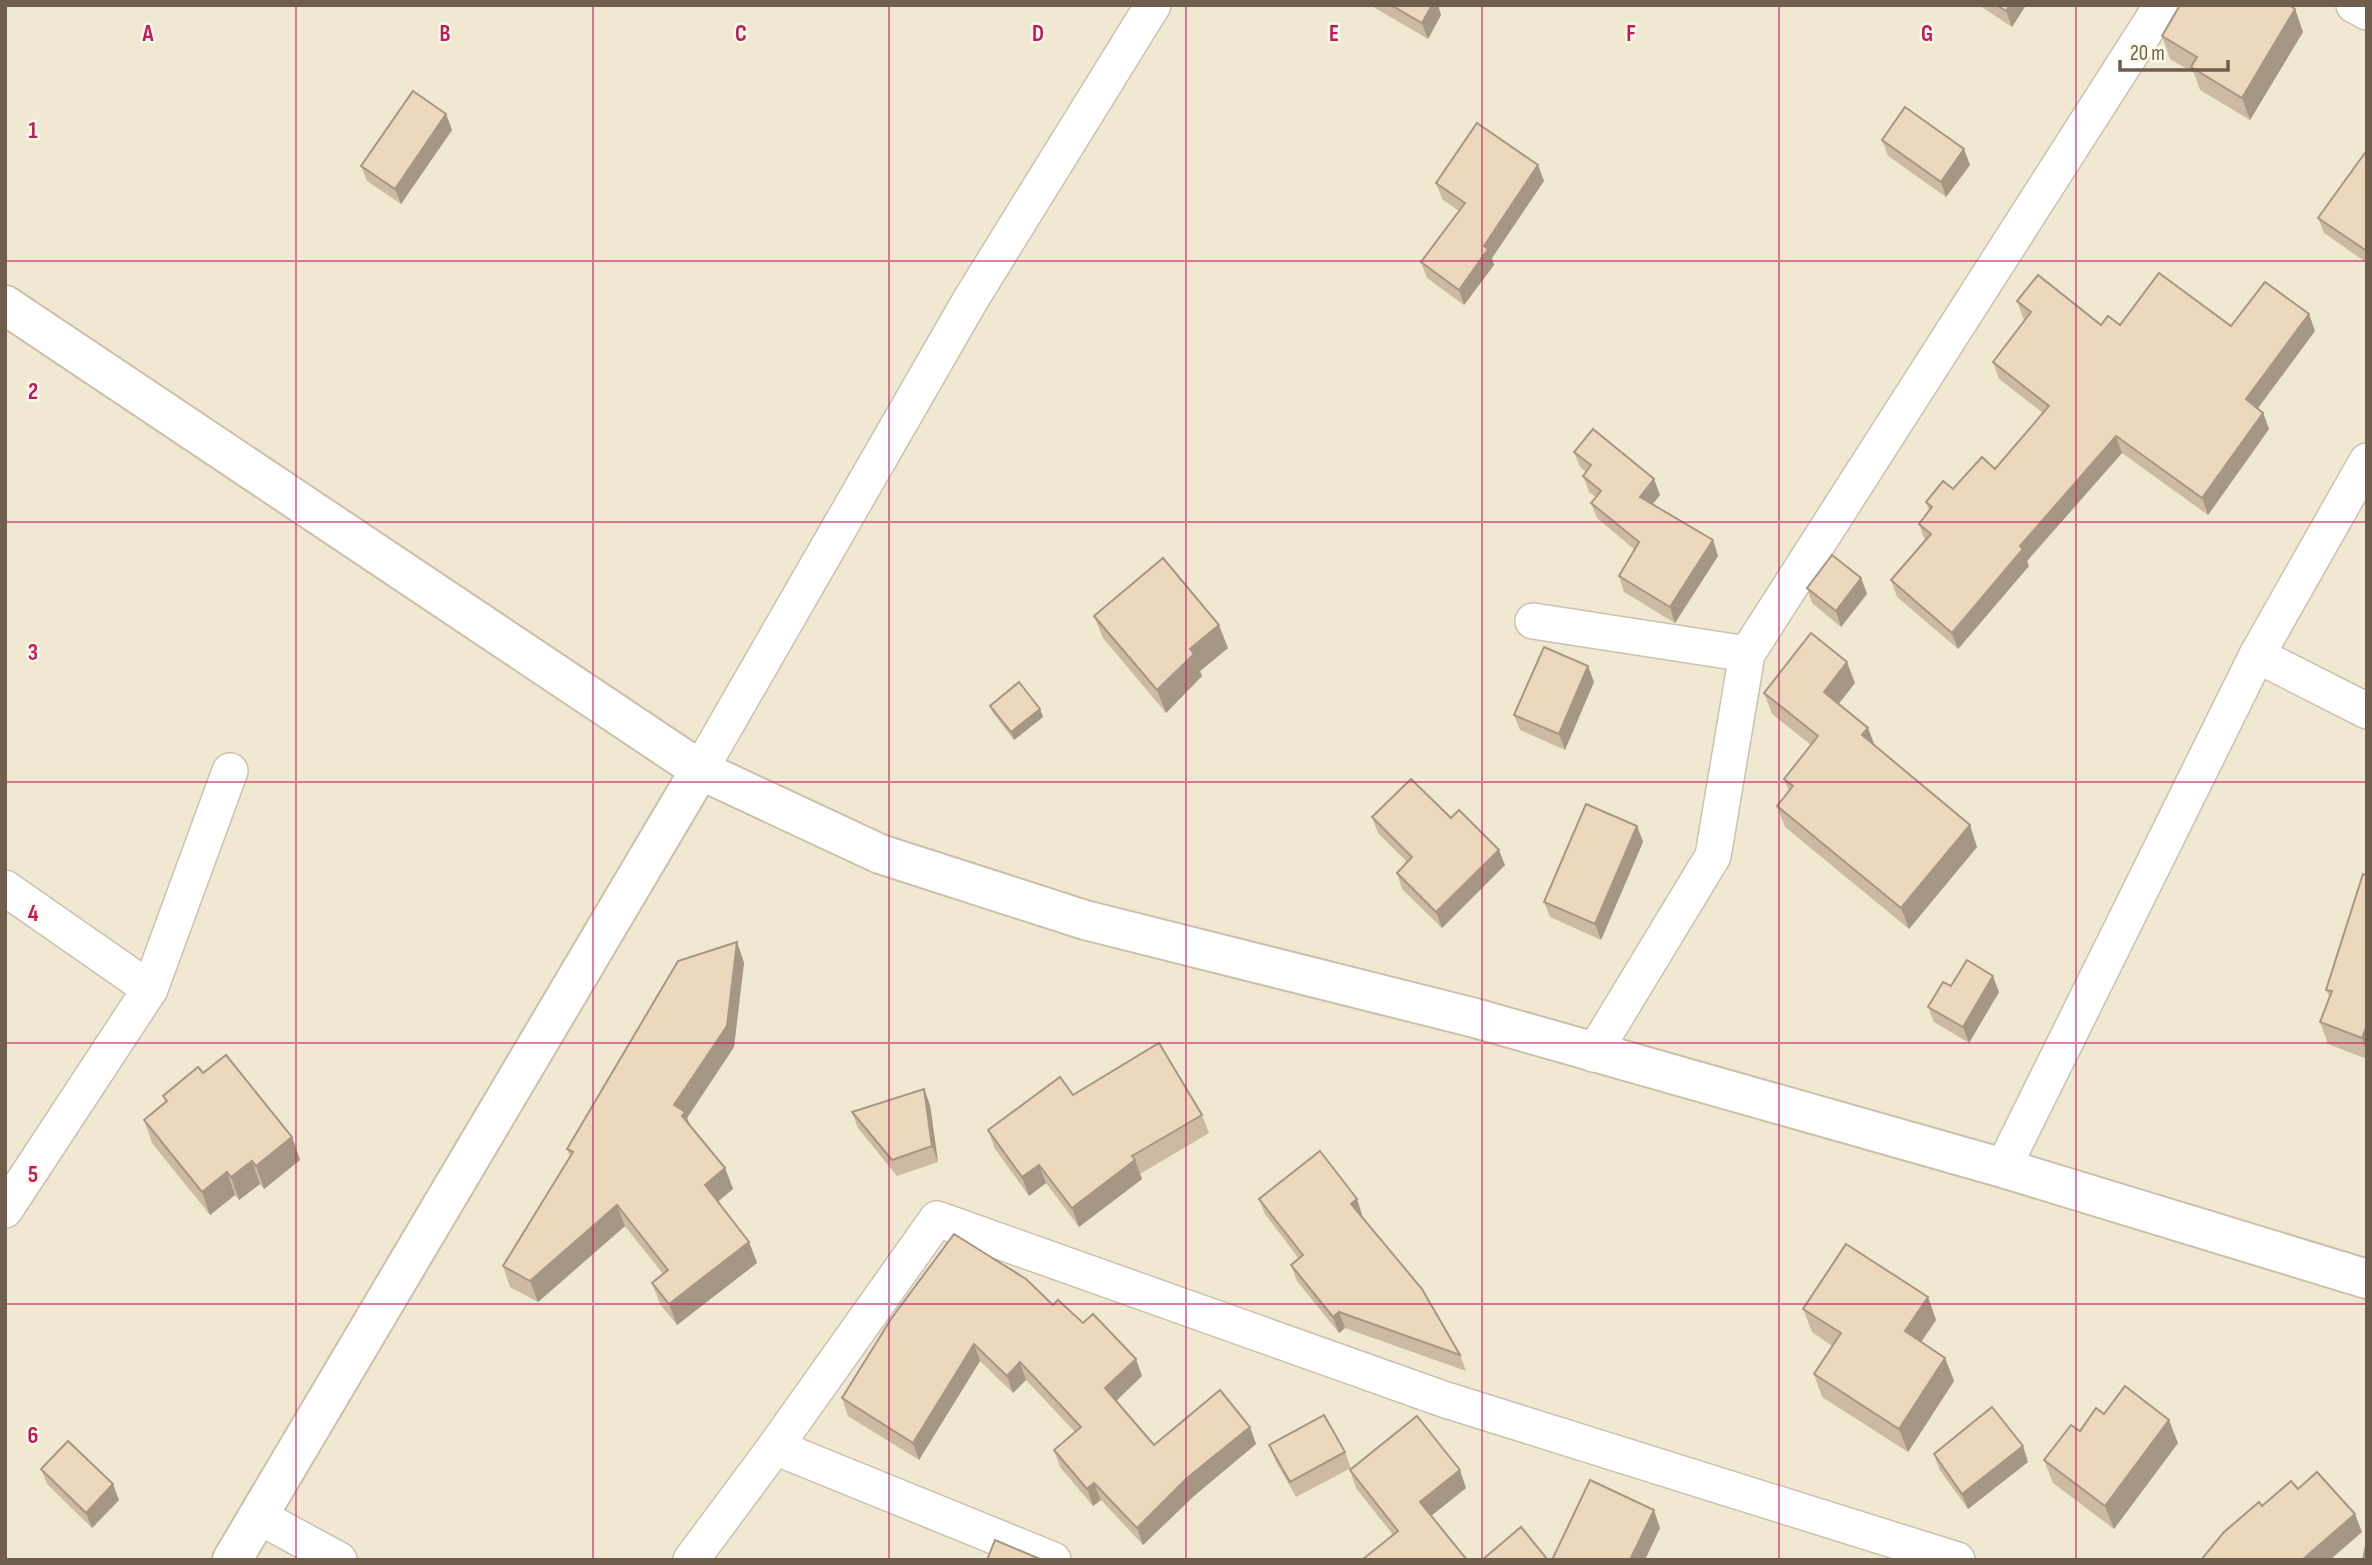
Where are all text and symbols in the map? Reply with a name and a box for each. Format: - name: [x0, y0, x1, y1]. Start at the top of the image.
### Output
- text: A: [142, 20, 155, 48]
- text: B: [440, 20, 451, 48]
- text: C: [735, 20, 747, 48]
- text: D: [1032, 20, 1044, 48]
- text: E: [1329, 20, 1339, 48]
- text: F: [1626, 20, 1636, 48]
- text: G: [1921, 20, 1933, 48]
- scale bar: [2120, 28, 2228, 72]
- text: 20 m: [2130, 41, 2165, 66]
- text: 1: [28, 117, 38, 145]
- text: 2: [28, 378, 38, 406]
- text: 3: [28, 639, 38, 667]
- text: 4: [28, 900, 39, 928]
- text: 5: [28, 1161, 38, 1189]
- text: 6: [28, 1422, 38, 1450]

